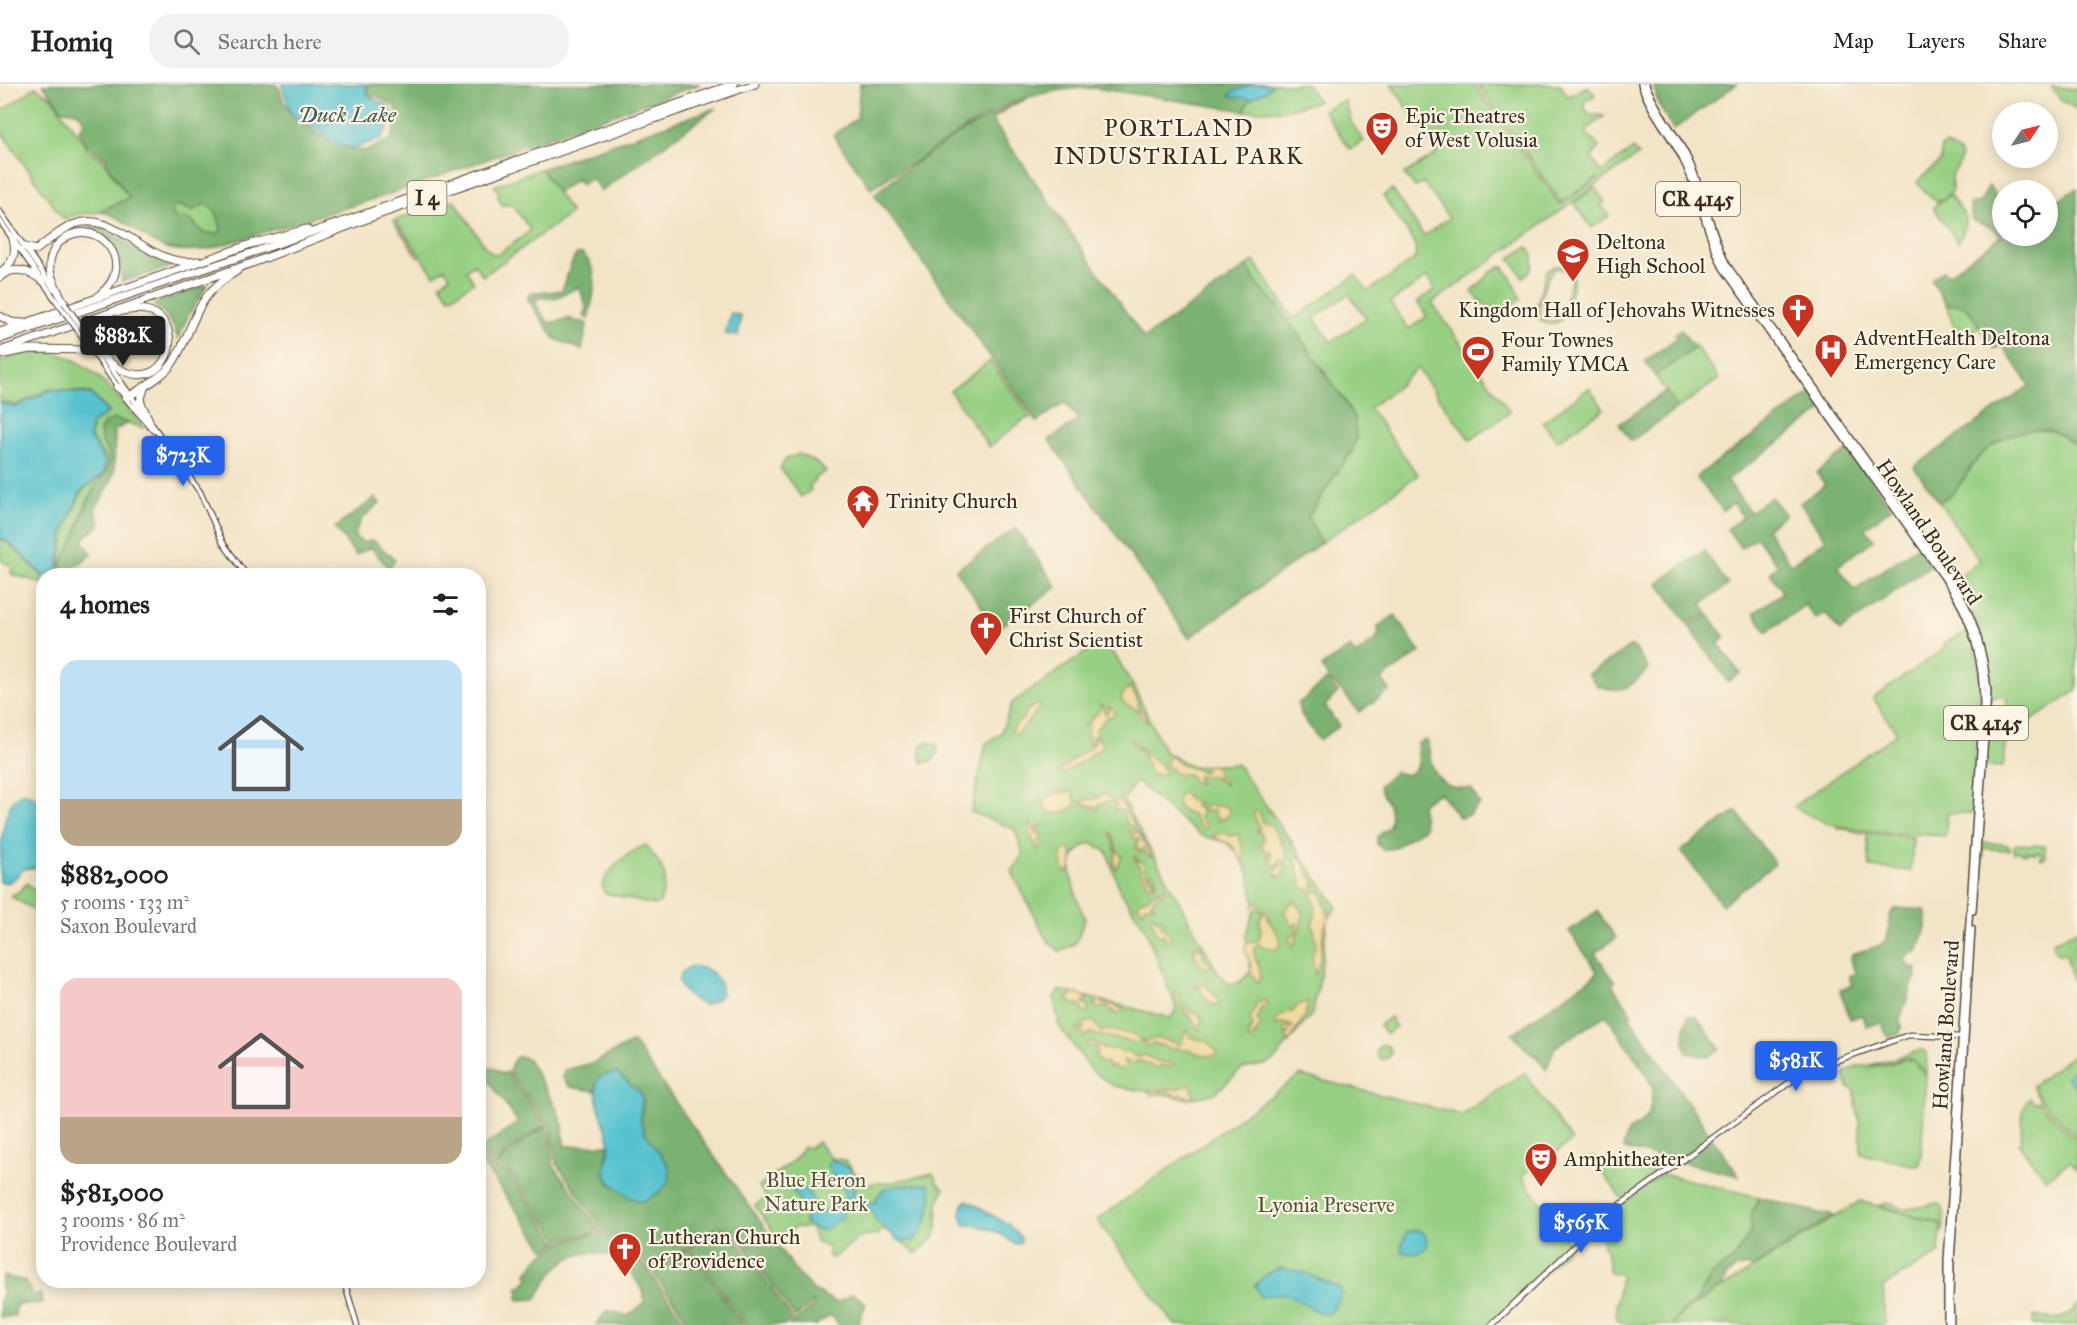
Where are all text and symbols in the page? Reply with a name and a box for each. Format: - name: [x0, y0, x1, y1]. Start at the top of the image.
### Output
- search box: [149, 14, 569, 68]
- text: Homiq: [30, 24, 113, 59]
- icon: search: [170, 25, 203, 58]
- text: Search here: [218, 28, 322, 55]
- text: Map: [1833, 28, 1874, 54]
- text: Layers: [1907, 28, 1965, 54]
- text: Share: [1998, 28, 2047, 54]
- water label: Duck Lake: [298, 101, 397, 128]
- north arrow: [1992, 102, 2058, 168]
- map controls: [1992, 102, 2058, 246]
- place label: Epic Theatres of West Volusia: [1405, 103, 1538, 153]
- theatre icon: Epic Theatres of West Volusia: [1364, 110, 1400, 157]
- district label: PORTLAND INDUSTRIAL PARK: [1054, 113, 1304, 171]
- button: locate: [1992, 180, 2058, 246]
- road number: I 4: [408, 181, 446, 215]
- road number: CR 4145: [1656, 182, 1740, 216]
- place label: Deltona High School: [1596, 229, 1706, 279]
- school or university icon: Deltona High School: [1555, 236, 1591, 283]
- church icon: Kingdom Hall of Jehovahs Witnesses: [1780, 292, 1816, 339]
- place label: Kingdom Hall of Jehovahs Witnesses: [1458, 297, 1775, 323]
- pin: $882K: [81, 316, 165, 367]
- text: $882K: [94, 323, 152, 347]
- place label: AdventHealth Deltona Emergency Care: [1853, 325, 2050, 375]
- place label: Four Townes Family YMCA: [1501, 327, 1629, 377]
- hospital icon: AdventHealth Deltona Emergency Care: [1813, 332, 1849, 379]
- sports icon: Four Townes Family YMCA: [1460, 334, 1496, 381]
- pin: $723K: [141, 436, 225, 487]
- text: $723K: [156, 443, 210, 467]
- street label: Howland Boulevard: [1871, 454, 1988, 610]
- temple icon: Trinity Church: [845, 483, 881, 530]
- place label: Trinity Church: [886, 488, 1018, 514]
- text: 4 homes: [60, 588, 150, 620]
- icon: filters: [429, 588, 462, 621]
- place label: First Church of Christ Scientist: [1009, 603, 1147, 653]
- church icon: First Church of Christ Scientist: [968, 610, 1004, 657]
- icon: home: [207, 699, 315, 807]
- road number: CR 4145: [1944, 706, 2028, 740]
- text: $882,000: [60, 858, 169, 890]
- text: 5 rooms · 133 m²: [60, 890, 189, 914]
- text: Saxon Boulevard: [60, 914, 197, 938]
- street label: Howland Boulevard: [1927, 939, 1965, 1111]
- icon: home: [207, 1017, 315, 1125]
- pin: $581K: [1754, 1041, 1838, 1092]
- text: $581K: [1769, 1048, 1823, 1072]
- theatre icon: Amphitheater: [1523, 1141, 1559, 1188]
- place label: Amphitheater: [1563, 1146, 1684, 1172]
- park label: Blue Heron Nature Park: [764, 1167, 868, 1217]
- text: $581,000: [60, 1176, 164, 1208]
- park label: Lyonia Preserve: [1257, 1192, 1395, 1218]
- pin: $565K: [1539, 1203, 1623, 1254]
- text: 3 rooms · 86 m²: [60, 1208, 185, 1232]
- text: $565K: [1553, 1210, 1609, 1234]
- place label: Lutheran Church of Providence: [648, 1224, 801, 1274]
- church icon: Lutheran Church of Providence: [607, 1231, 643, 1278]
- text: Providence Boulevard: [60, 1232, 237, 1256]

